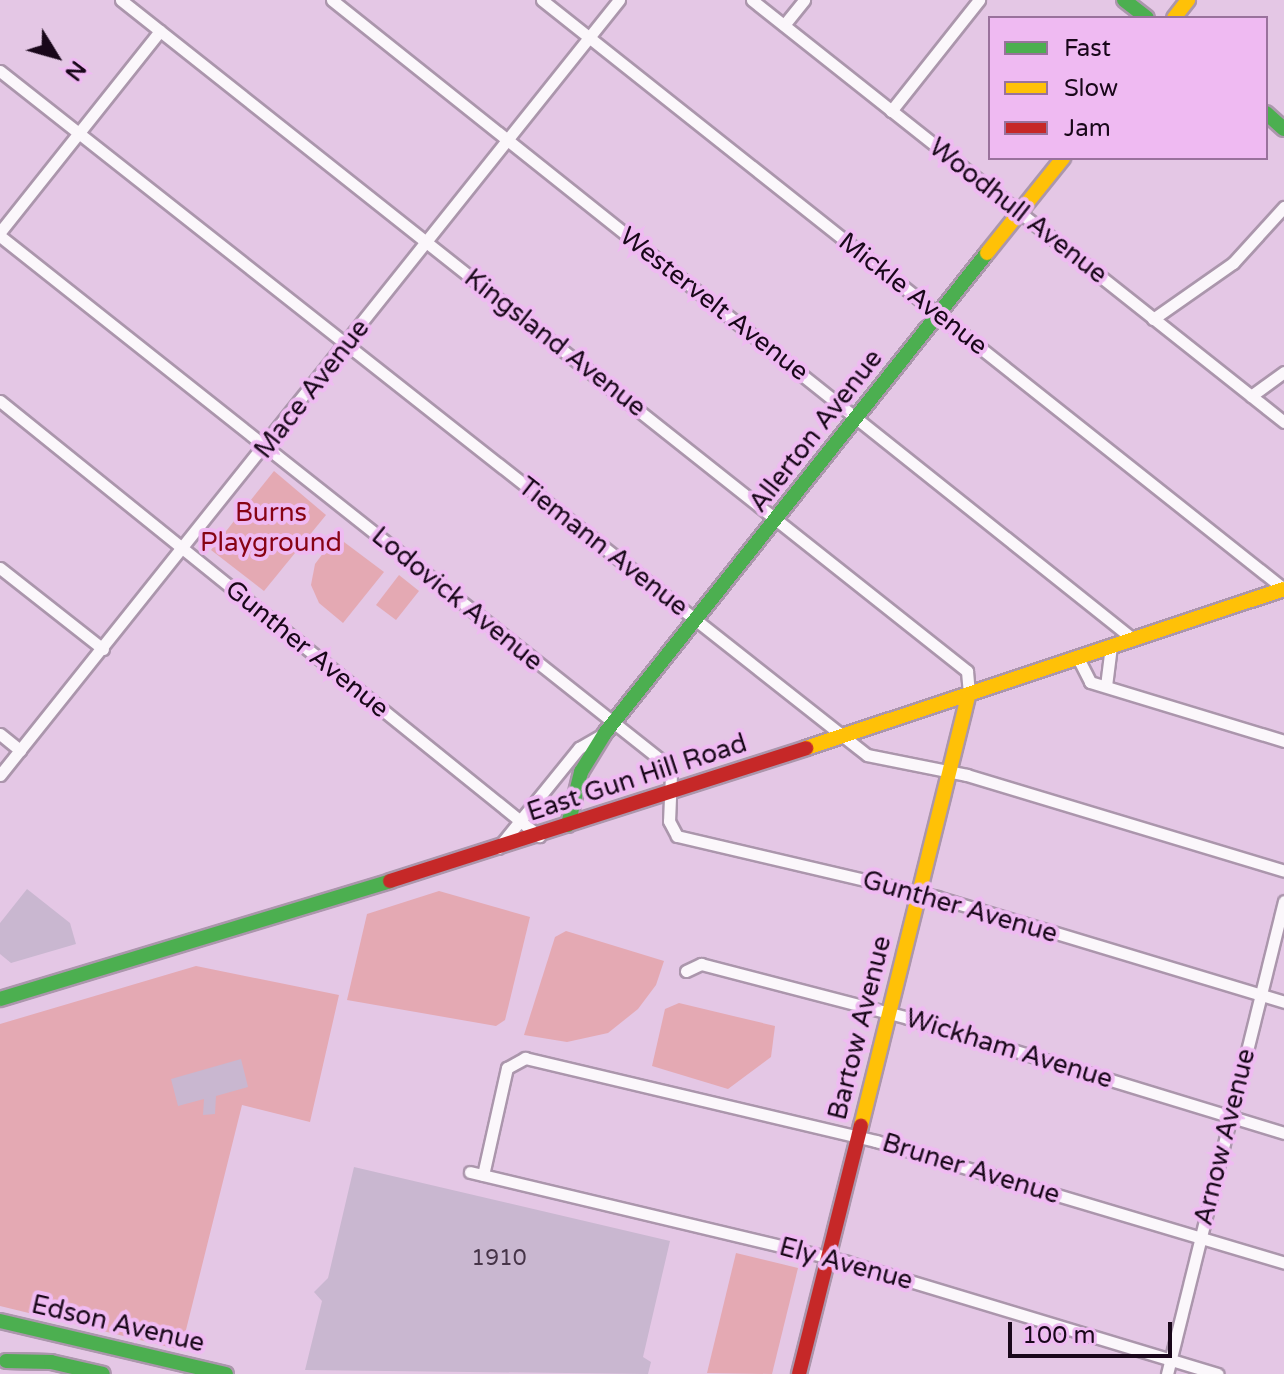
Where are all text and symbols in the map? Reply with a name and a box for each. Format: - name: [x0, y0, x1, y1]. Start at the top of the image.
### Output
- north arrow: [16, 16, 96, 96]
- legend: [988, 16, 1268, 160]
- text: Fast: [1064, 34, 1111, 63]
- text: N: [59, 56, 91, 85]
- text: Slow: [1064, 74, 1118, 103]
- text: Jam: [1064, 114, 1111, 143]
- street label: Woodhull Avenue: [923, 132, 1113, 290]
- street label: Westervelt Avenue: [613, 221, 815, 387]
- street label: Mickle Avenue: [832, 226, 994, 362]
- street label: Kingsland Avenue: [458, 262, 652, 424]
- street label: Mace Avenue: [248, 313, 376, 465]
- street label: Allerton Avenue: [743, 343, 889, 519]
- street label: Tiemann Avenue: [512, 471, 694, 623]
- park label: Burns Playground: [200, 497, 342, 558]
- street label: Lodovick Avenue: [365, 521, 549, 677]
- street label: Gunther Avenue: [219, 574, 395, 724]
- street label: East Gun Hill Road: [523, 728, 751, 828]
- street label: Gunther Avenue: [859, 864, 1061, 950]
- street label: Bartow Avenue: [822, 933, 898, 1123]
- street label: Wickham Avenue: [902, 1003, 1116, 1095]
- street label: Arnow Avenue: [1188, 1045, 1262, 1229]
- street label: Bruner Avenue: [878, 1127, 1064, 1211]
- street label: Ely Avenue: [776, 1231, 916, 1297]
- house number: 1910: [471, 1246, 527, 1272]
- street label: Edson Avenue: [28, 1289, 208, 1359]
- scale bar: [1012, 1306, 1176, 1356]
- text: 100 m: [1022, 1321, 1096, 1350]

